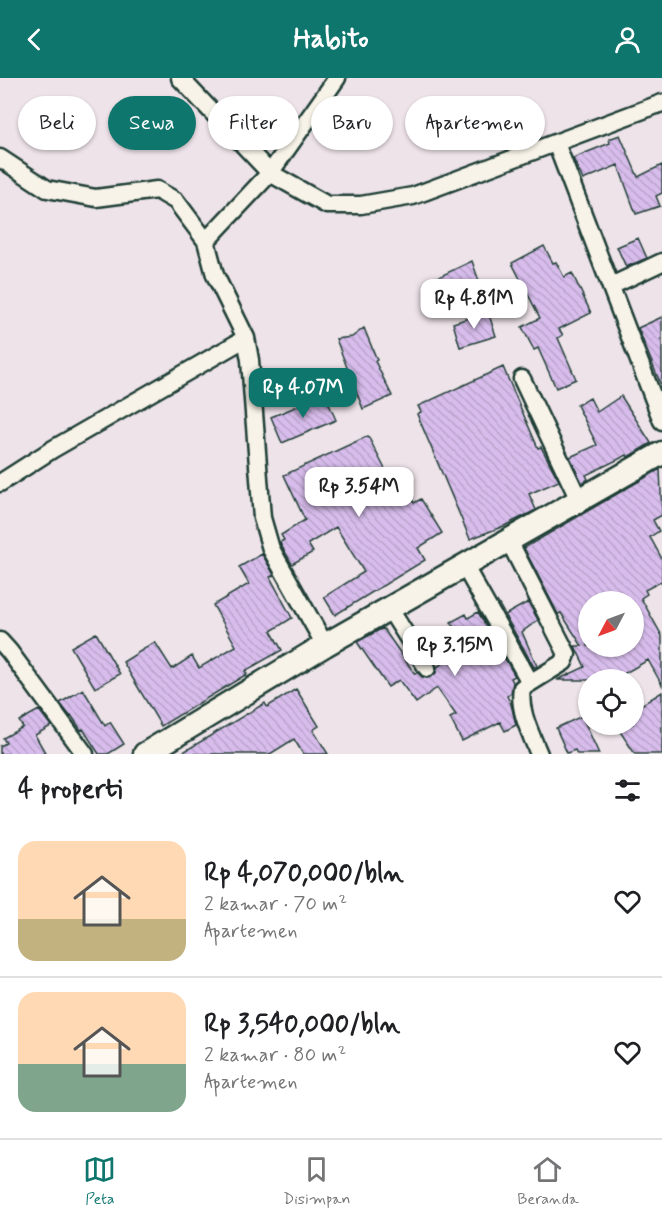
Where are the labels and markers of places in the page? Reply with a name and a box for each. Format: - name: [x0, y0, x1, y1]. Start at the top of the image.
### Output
- pin: Rp 4.81M: [412, 279, 536, 330]
- pin: Rp 4.07M: [241, 368, 365, 419]
- pin: Rp 3.54M: [297, 467, 421, 518]
- pin: Rp 3.15M: [393, 626, 517, 677]

